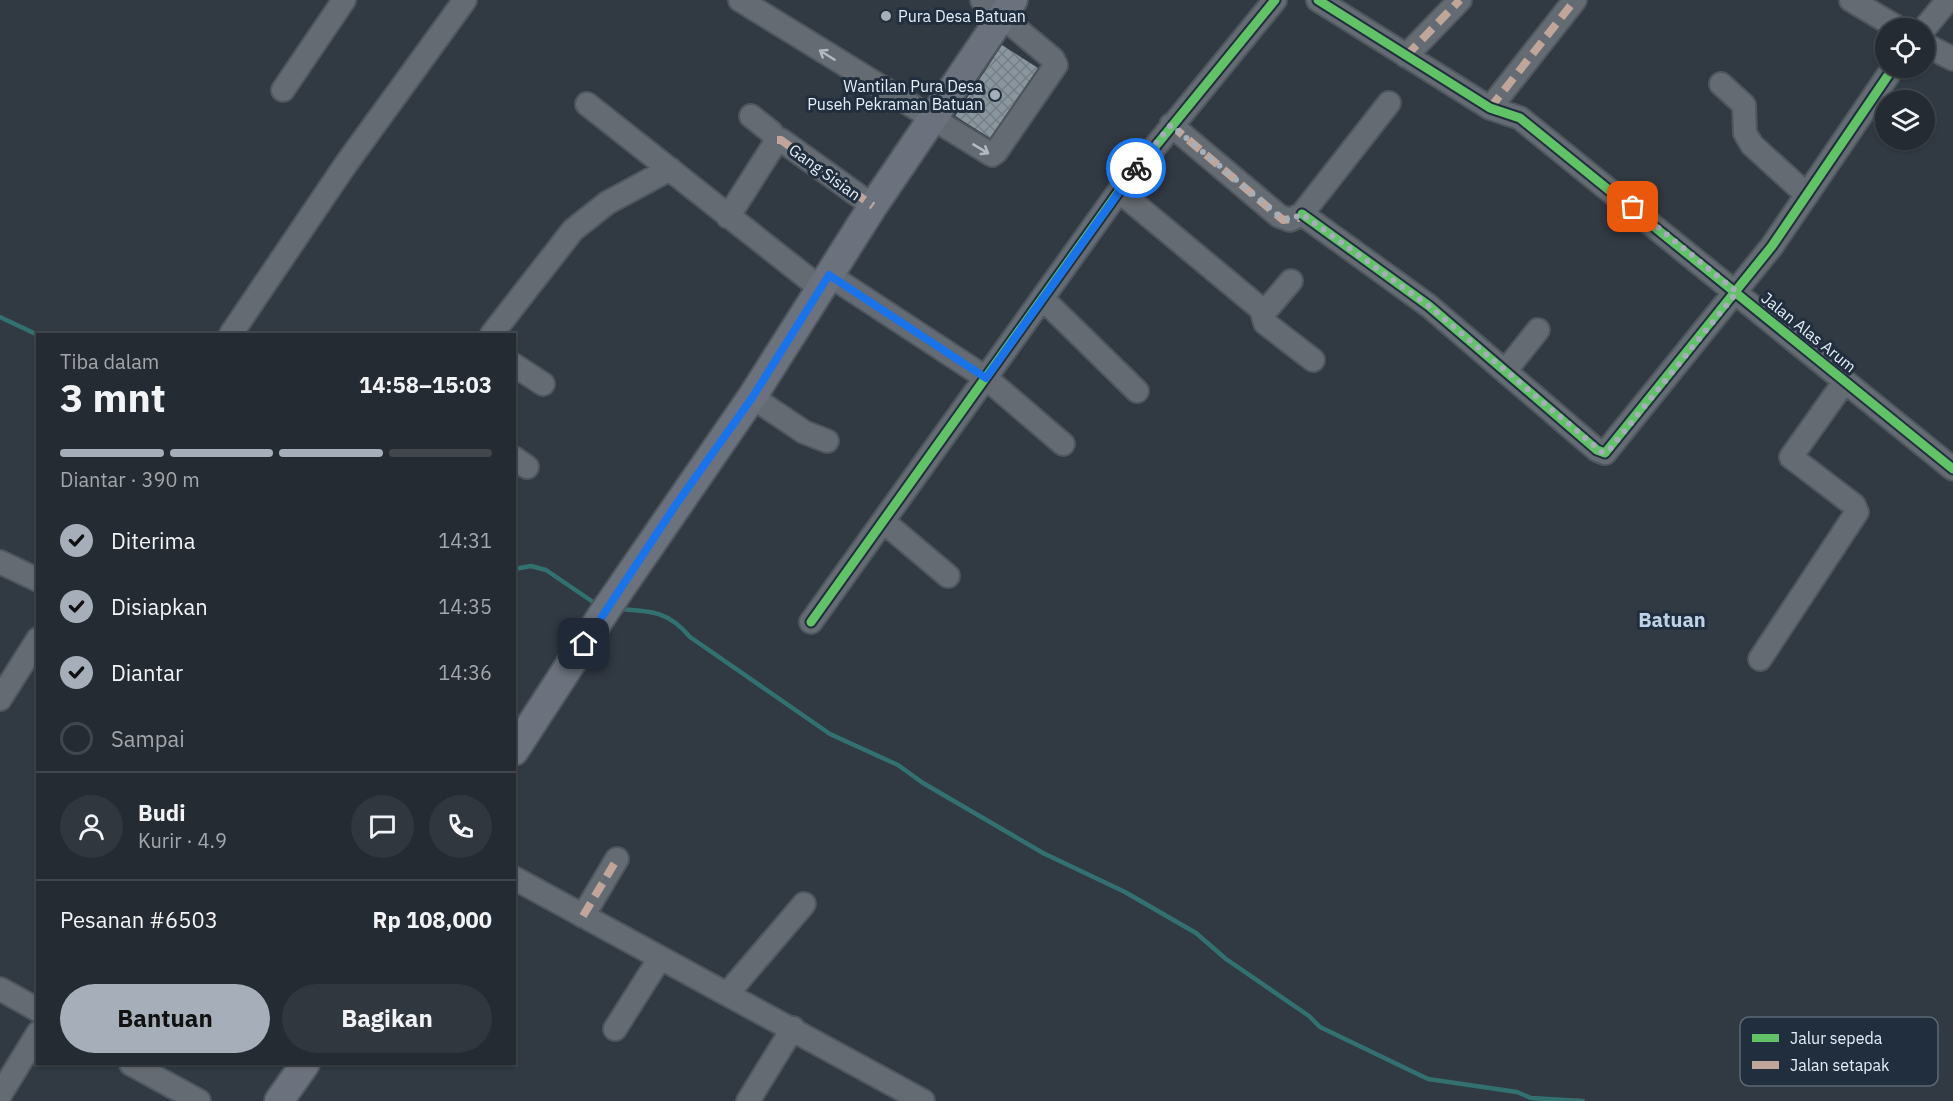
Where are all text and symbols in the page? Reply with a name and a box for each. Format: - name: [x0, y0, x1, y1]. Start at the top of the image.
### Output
- place label: Pura Desa Batuan: [898, 6, 1026, 26]
- marker: Pura Desa Batuan: [879, 9, 893, 23]
- map controls: [1875, 18, 1935, 150]
- button: locate: [1875, 18, 1935, 78]
- one-way arrow: [819, 49, 836, 61]
- place label: Wantilan Pura Desa Puseh Pekraman Batuan: [807, 76, 983, 114]
- marker: Wantilan Pura Desa Puseh Pekraman Batuan: [988, 88, 1002, 102]
- button: layers: [1875, 90, 1935, 150]
- courier: [1106, 138, 1166, 198]
- street label: Gang Sisian: [785, 139, 865, 205]
- one-way arrow: [972, 143, 989, 155]
- icon: bike: [1120, 152, 1153, 185]
- pin: [1607, 181, 1658, 232]
- icon: bag: [1616, 190, 1649, 223]
- street label: Jalan Alas Arum: [1757, 288, 1861, 376]
- text: Tiba dalam: [60, 348, 159, 375]
- text: 14:58–15:03: [359, 370, 492, 399]
- text: 3 mnt: [60, 372, 166, 423]
- text: Diantar · 390 m: [60, 466, 200, 493]
- icon: check: [60, 524, 93, 557]
- text: Diterima: [111, 526, 196, 555]
- text: 14:31: [438, 527, 492, 554]
- icon: check: [60, 590, 93, 623]
- text: Disiapkan: [111, 592, 208, 621]
- text: 14:35: [438, 593, 492, 620]
- district label: Batuan: [1638, 606, 1706, 633]
- pin: [558, 618, 609, 669]
- icon: home: [567, 627, 600, 660]
- icon: check: [60, 656, 93, 689]
- text: Diantar: [111, 658, 183, 687]
- text: 14:36: [438, 659, 492, 686]
- text: Sampai: [111, 724, 185, 753]
- button: person: [60, 795, 123, 858]
- button: chat: [351, 795, 414, 858]
- button: phone: [429, 795, 492, 858]
- text: Budi: [138, 798, 185, 827]
- text: Kurir · 4.9: [138, 827, 227, 854]
- text: Pesanan #6503: [60, 905, 218, 934]
- text: Rp 108,000: [373, 905, 492, 934]
- button: Bantuan: [60, 984, 270, 1053]
- button: Bagikan: [282, 984, 492, 1053]
- legend: [1740, 1017, 1938, 1086]
- text: Jalur sepeda: [1790, 1028, 1883, 1048]
- text: Jalan setapak: [1790, 1055, 1890, 1075]

